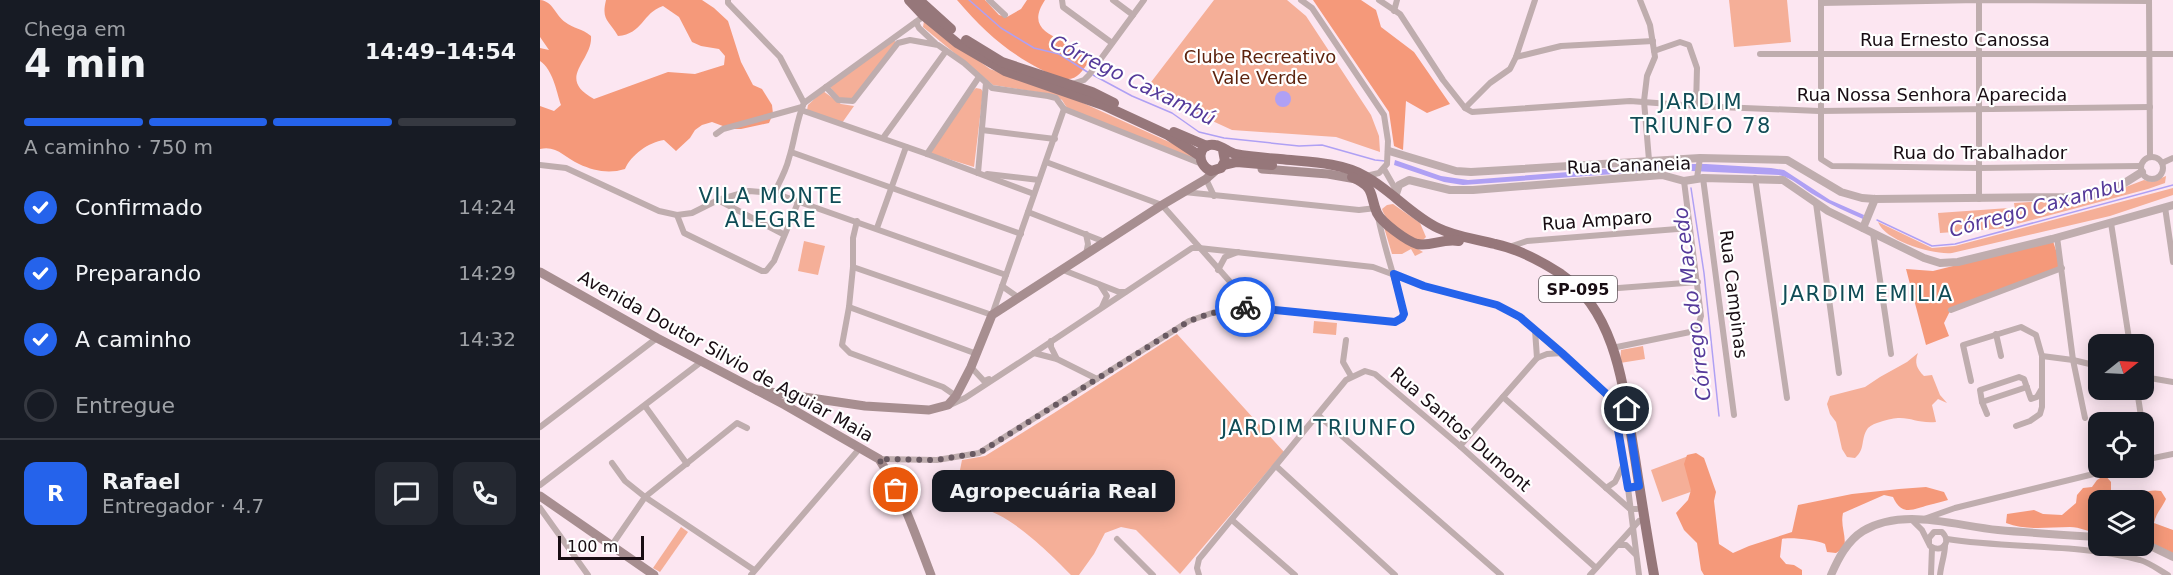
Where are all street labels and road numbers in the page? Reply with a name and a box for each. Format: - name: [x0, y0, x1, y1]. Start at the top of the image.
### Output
- street label: Rua Ernesto Canossa: [1860, 29, 2050, 50]
- street label: Rua Nossa Senhora Aparecida: [1797, 84, 2067, 105]
- street label: Rua do Trabalhador: [1893, 142, 2068, 163]
- street label: Rua Cananeia: [1566, 152, 1692, 178]
- street label: Rua Amparo: [1541, 206, 1653, 234]
- street label: Rua Campinas: [1716, 229, 1752, 359]
- street label: Avenida Doutor Silvio de Aguiar Maia: [575, 266, 877, 446]
- road number: SP-095: [1539, 276, 1617, 302]
- street label: Rua Santos Dumont: [1386, 362, 1536, 496]

